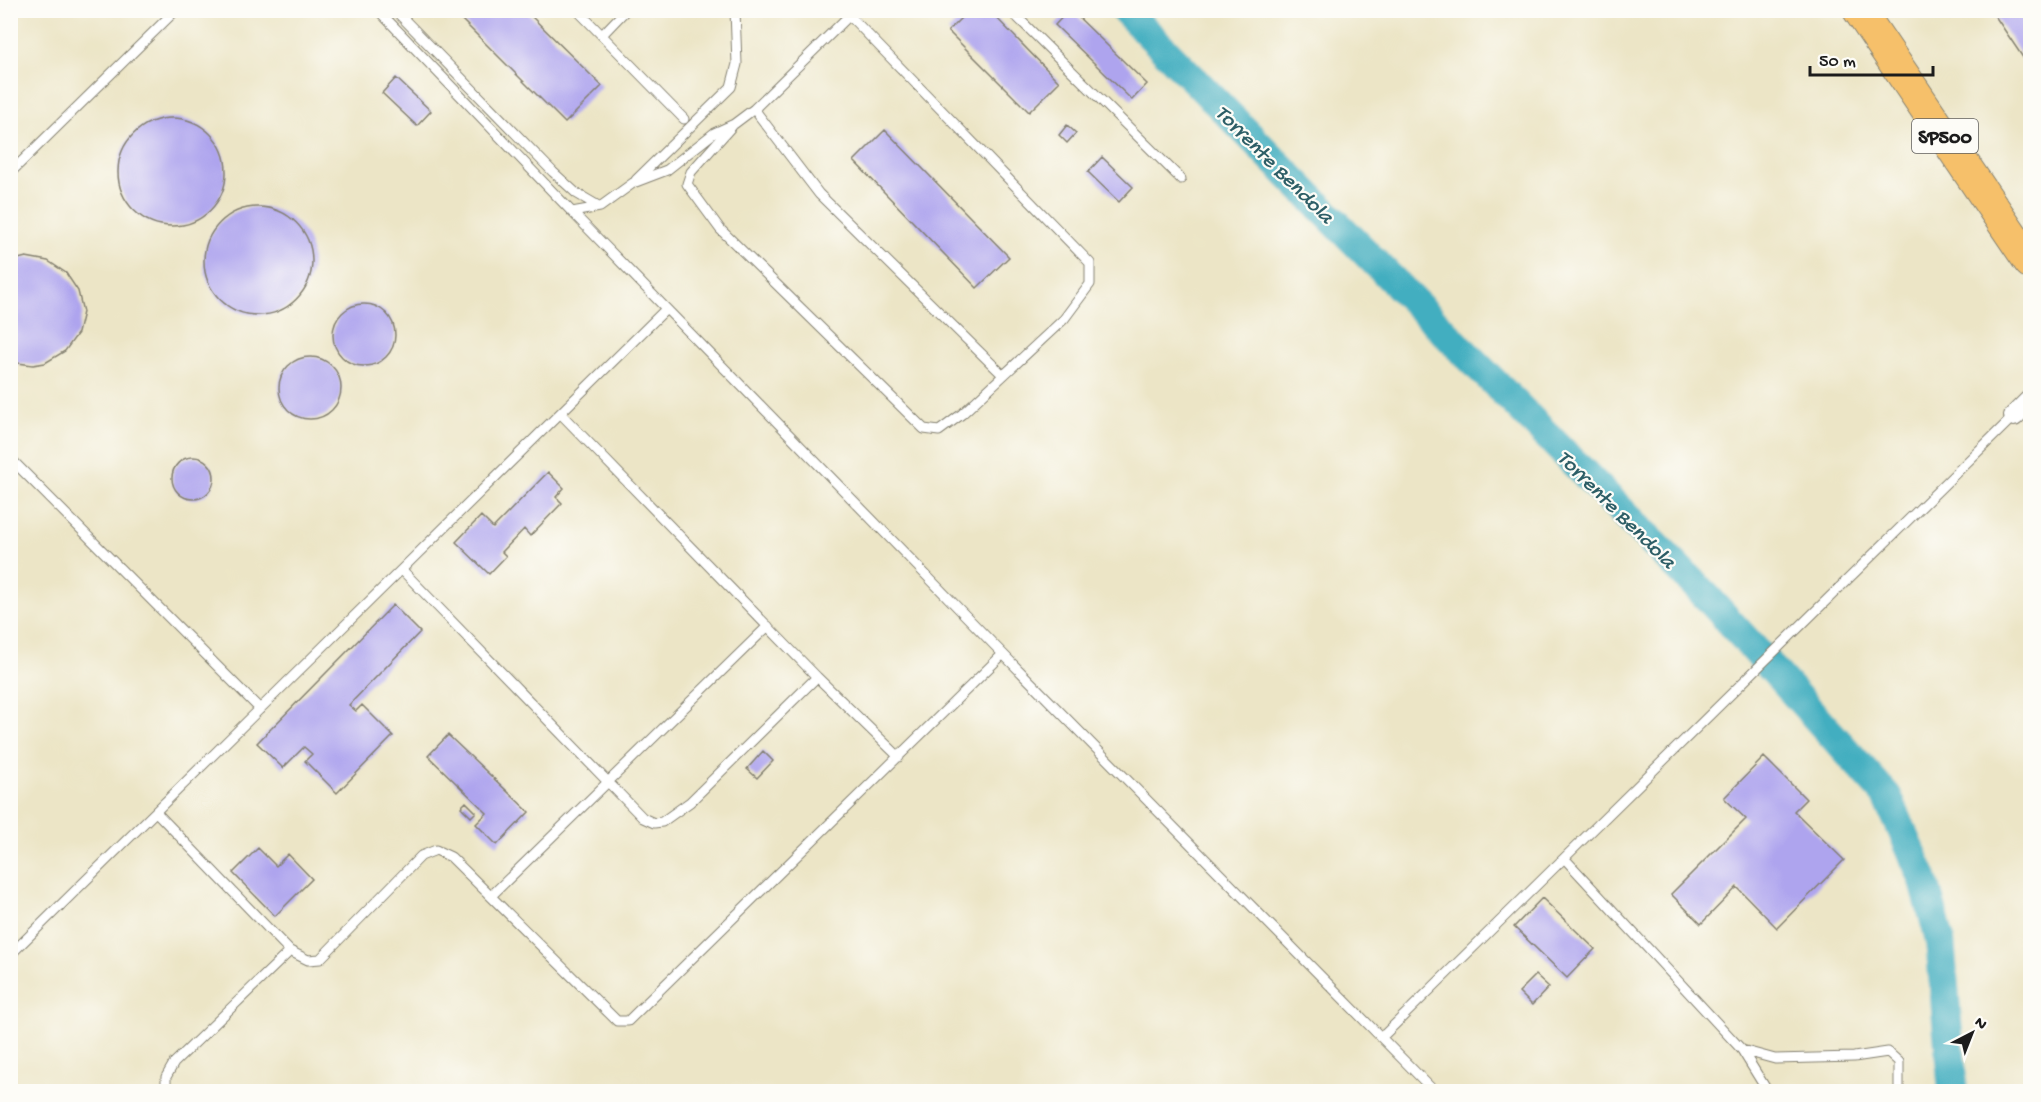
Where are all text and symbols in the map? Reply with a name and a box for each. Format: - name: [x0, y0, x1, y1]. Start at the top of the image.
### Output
- scale bar: [1810, 39, 1933, 77]
- text: 50 m: [1819, 52, 1856, 73]
- water label: Torrente Bendola: [1208, 101, 1339, 232]
- road number: SP500: [1912, 119, 1978, 153]
- water label: Torrente Bendola: [1550, 446, 1681, 577]
- north arrow: [1942, 1003, 2002, 1063]
- text: N: [1969, 1014, 1990, 1035]

